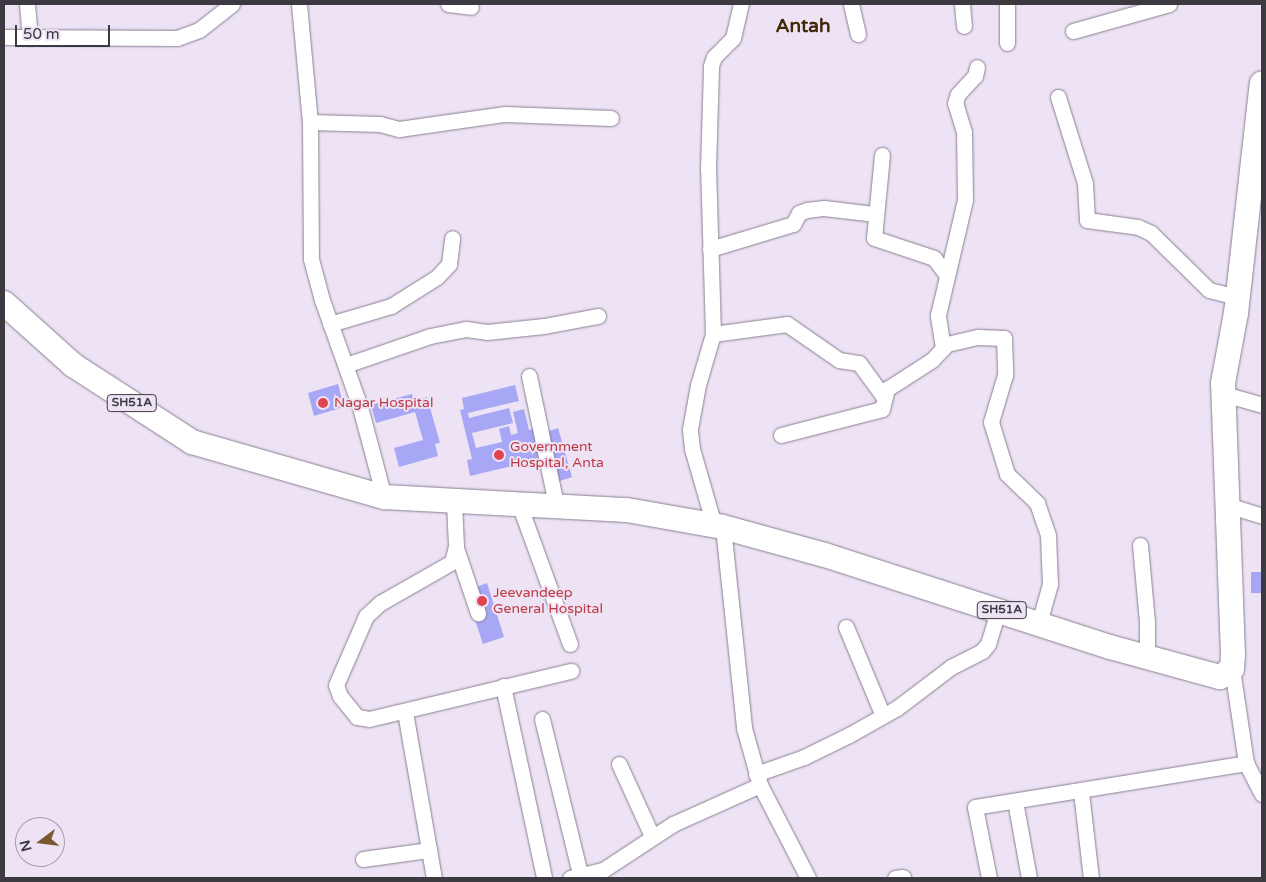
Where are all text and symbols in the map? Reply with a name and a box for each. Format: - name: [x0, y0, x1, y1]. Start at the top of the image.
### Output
- scale bar: [18, 15, 112, 47]
- district label: Antah: [776, 16, 830, 38]
- text: 50 m: [23, 25, 60, 43]
- road number: SH51A: [106, 393, 158, 412]
- place label: Nagar Hospital: [334, 395, 433, 411]
- marker: Nagar Hospital: [316, 396, 330, 410]
- place label: Government Hospital, Anta: [510, 439, 604, 472]
- marker: Government Hospital, Anta: [492, 448, 506, 462]
- place label: Jeevandeep General Hospital: [493, 585, 603, 618]
- marker: Jeevandeep General Hospital: [475, 594, 489, 608]
- road number: SH51A: [976, 600, 1028, 620]
- north arrow: [15, 817, 65, 867]
- text: N: [16, 838, 36, 853]

